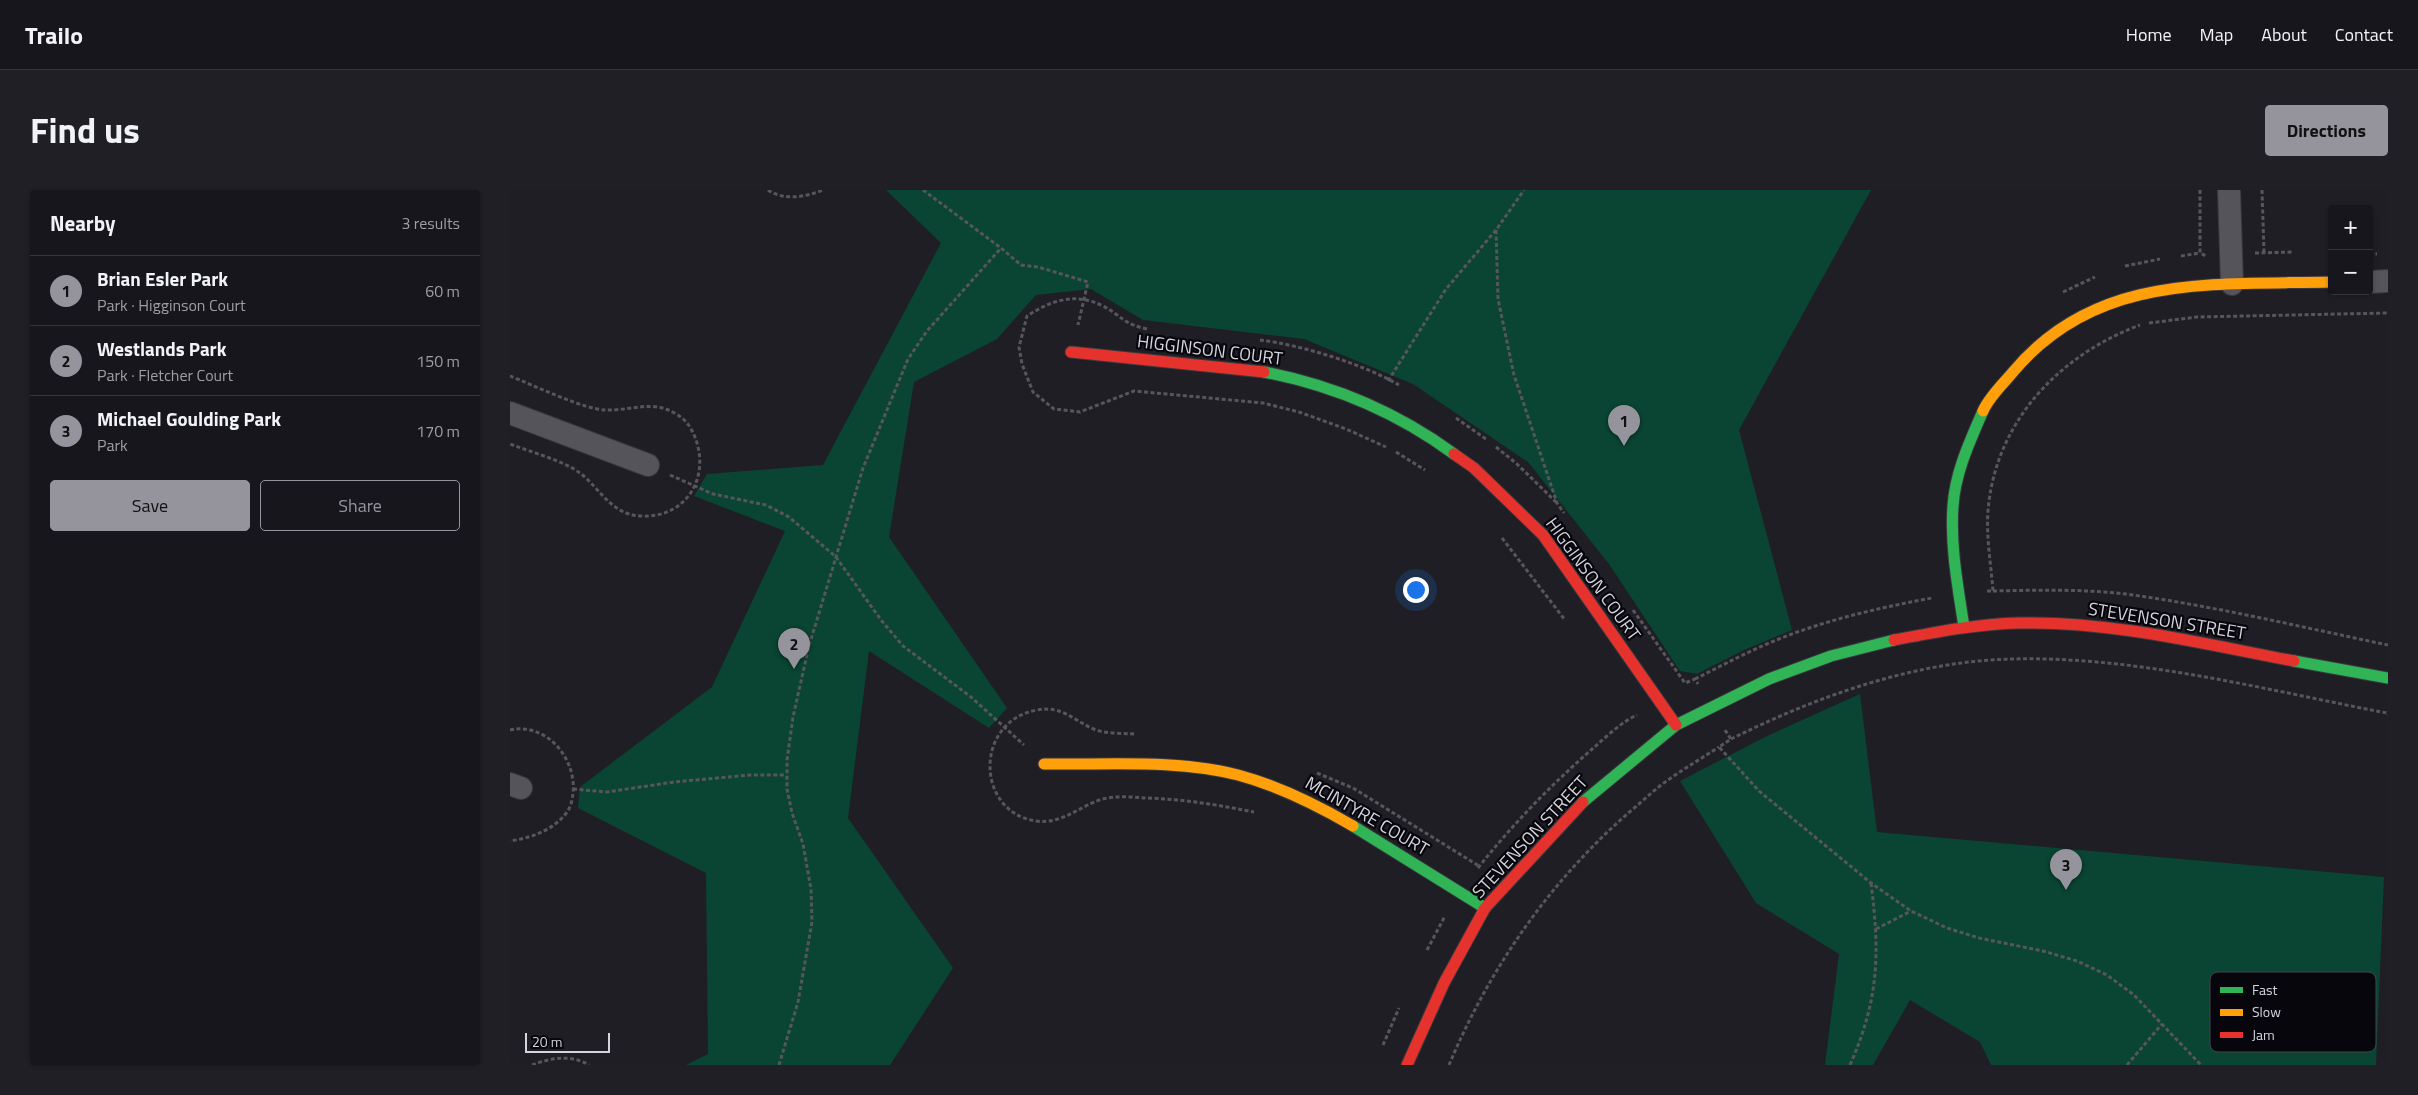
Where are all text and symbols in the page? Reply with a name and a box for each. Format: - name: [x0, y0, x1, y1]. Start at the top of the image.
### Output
- text: Trailo: [25, 17, 83, 53]
- text: Home: [2126, 21, 2172, 48]
- text: Map: [2200, 21, 2233, 48]
- text: About: [2261, 21, 2307, 48]
- text: Contact: [2335, 21, 2393, 48]
- text: Find us: [30, 103, 140, 157]
- button: Directions: [2265, 105, 2388, 156]
- map controls: [2328, 205, 2373, 295]
- button: +: [2328, 205, 2373, 250]
- text: Nearby: [50, 207, 115, 239]
- text: 3 results: [401, 211, 460, 235]
- button: −: [2328, 250, 2373, 295]
- text: Brian Esler Park: [97, 264, 228, 293]
- text: 1: [62, 279, 70, 303]
- text: 60 m: [425, 279, 460, 303]
- text: Park · Higginson Court: [97, 293, 246, 317]
- street label: HIGGINSON COURT: [1136, 327, 1285, 372]
- text: Westlands Park: [97, 334, 226, 363]
- text: 2: [62, 349, 70, 373]
- text: 150 m: [416, 349, 460, 373]
- text: Park · Fletcher Court: [97, 363, 233, 387]
- text: Michael Goulding Park: [97, 404, 281, 433]
- pin: 1: [1608, 405, 1640, 446]
- text: 3: [62, 419, 70, 443]
- text: 170 m: [416, 419, 460, 443]
- text: Park: [97, 433, 128, 457]
- button: Save: [50, 480, 250, 531]
- button: Share: [260, 480, 460, 531]
- street label: HIGGINSON COURT: [1539, 511, 1648, 646]
- your location: [1403, 577, 1429, 603]
- street label: STEVENSON STREET: [2086, 595, 2248, 646]
- pin: 2: [778, 628, 810, 669]
- street label: MCINTYRE COURT: [1300, 769, 1435, 862]
- street label: STEVENSON STREET: [1465, 769, 1594, 904]
- pin: 3: [2050, 849, 2082, 890]
- legend: [2210, 972, 2376, 1052]
- text: Fast: [2252, 979, 2277, 1000]
- text: Slow: [2252, 1001, 2281, 1022]
- text: Jam: [2252, 1024, 2275, 1045]
- scale bar: [525, 1030, 610, 1053]
- text: 20 m: [532, 1031, 562, 1052]

